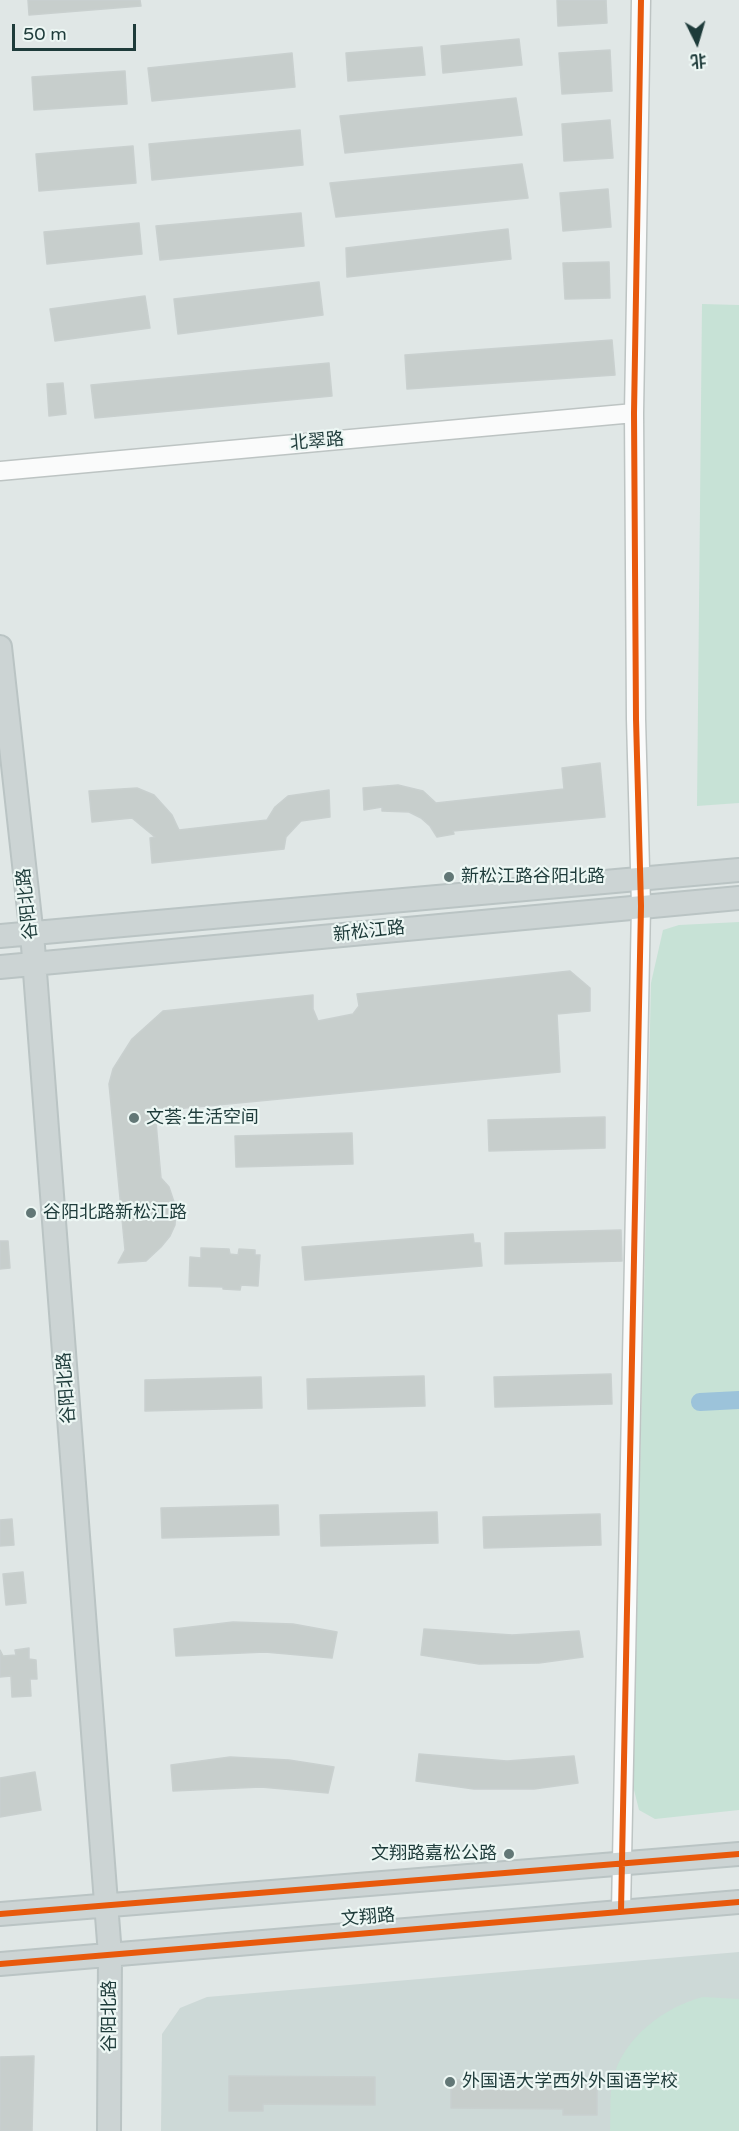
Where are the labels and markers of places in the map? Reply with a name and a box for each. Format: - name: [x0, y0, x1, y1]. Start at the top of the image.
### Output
- place label: 新松江路谷阳北路: [461, 866, 605, 888]
- marker: 新松江路谷阳北路: [442, 870, 456, 884]
- place label: 文荟·生活空间: [146, 1107, 259, 1129]
- marker: 文荟·生活空间: [127, 1111, 141, 1125]
- place label: 谷阳北路新松江路: [43, 1202, 187, 1224]
- marker: 谷阳北路新松江路: [24, 1206, 38, 1220]
- place label: 文翔路嘉松公路: [371, 1843, 497, 1865]
- marker: 文翔路嘉松公路: [502, 1847, 516, 1861]
- place label: 外国语大学西外外国语学校: [462, 2071, 678, 2093]
- marker: 外国语大学西外外国语学校: [443, 2075, 457, 2089]

